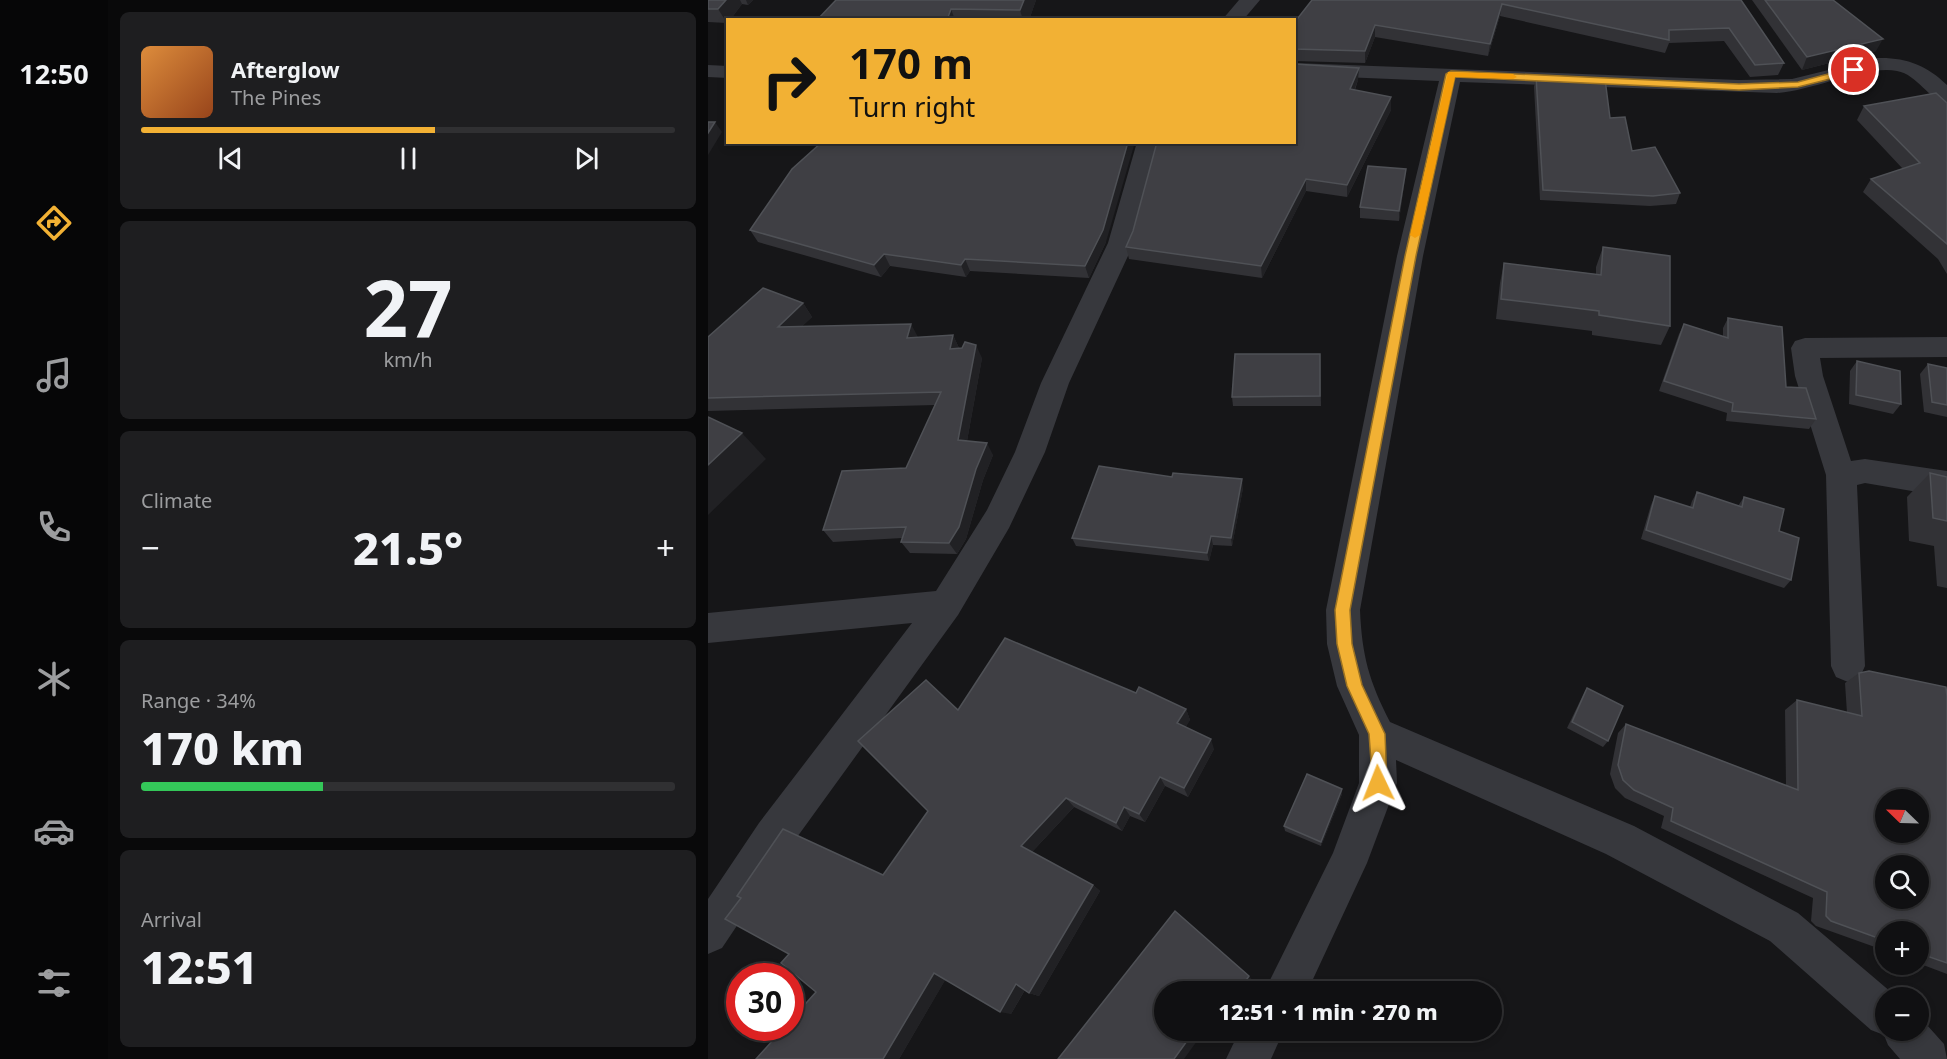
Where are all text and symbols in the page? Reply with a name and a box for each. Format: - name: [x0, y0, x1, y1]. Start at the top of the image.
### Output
- text: 170 m: [849, 34, 973, 91]
- icon: right: [750, 42, 828, 120]
- pin: [1828, 44, 1879, 95]
- icon: arrive: [1837, 53, 1870, 86]
- text: Afterglow: [231, 54, 340, 84]
- text: 12:50: [19, 55, 89, 92]
- text: The Pines: [231, 84, 321, 111]
- text: Turn right: [849, 88, 975, 125]
- icon: previous: [214, 142, 247, 175]
- icon: pause: [392, 142, 425, 175]
- icon: next: [570, 142, 603, 175]
- icon: directions: [33, 202, 75, 244]
- text: 27: [363, 254, 453, 360]
- text: km/h: [383, 346, 433, 373]
- icon: music: [33, 354, 75, 396]
- text: Climate: [141, 487, 212, 514]
- icon: phone: [33, 506, 75, 548]
- text: 21.5°: [353, 517, 463, 578]
- text: −: [141, 525, 160, 570]
- text: +: [656, 525, 675, 570]
- icon: climate: [33, 658, 75, 700]
- text: Range · 34%: [141, 687, 256, 714]
- text: 170 km: [141, 717, 304, 778]
- position arrow: [1346, 751, 1410, 815]
- north arrow: [1875, 789, 1929, 843]
- map controls: [1875, 789, 1929, 1041]
- icon: car: [33, 810, 75, 852]
- button: search: [1875, 855, 1929, 909]
- text: Arrival: [141, 906, 202, 933]
- button: +: [1875, 921, 1929, 975]
- text: 12:51: [141, 936, 258, 997]
- icon: filters: [33, 962, 75, 1004]
- speed limit sign: 30: [726, 963, 804, 1041]
- button: −: [1875, 987, 1929, 1041]
- text: 12:51 · 1 min · 270 m: [1218, 996, 1438, 1026]

